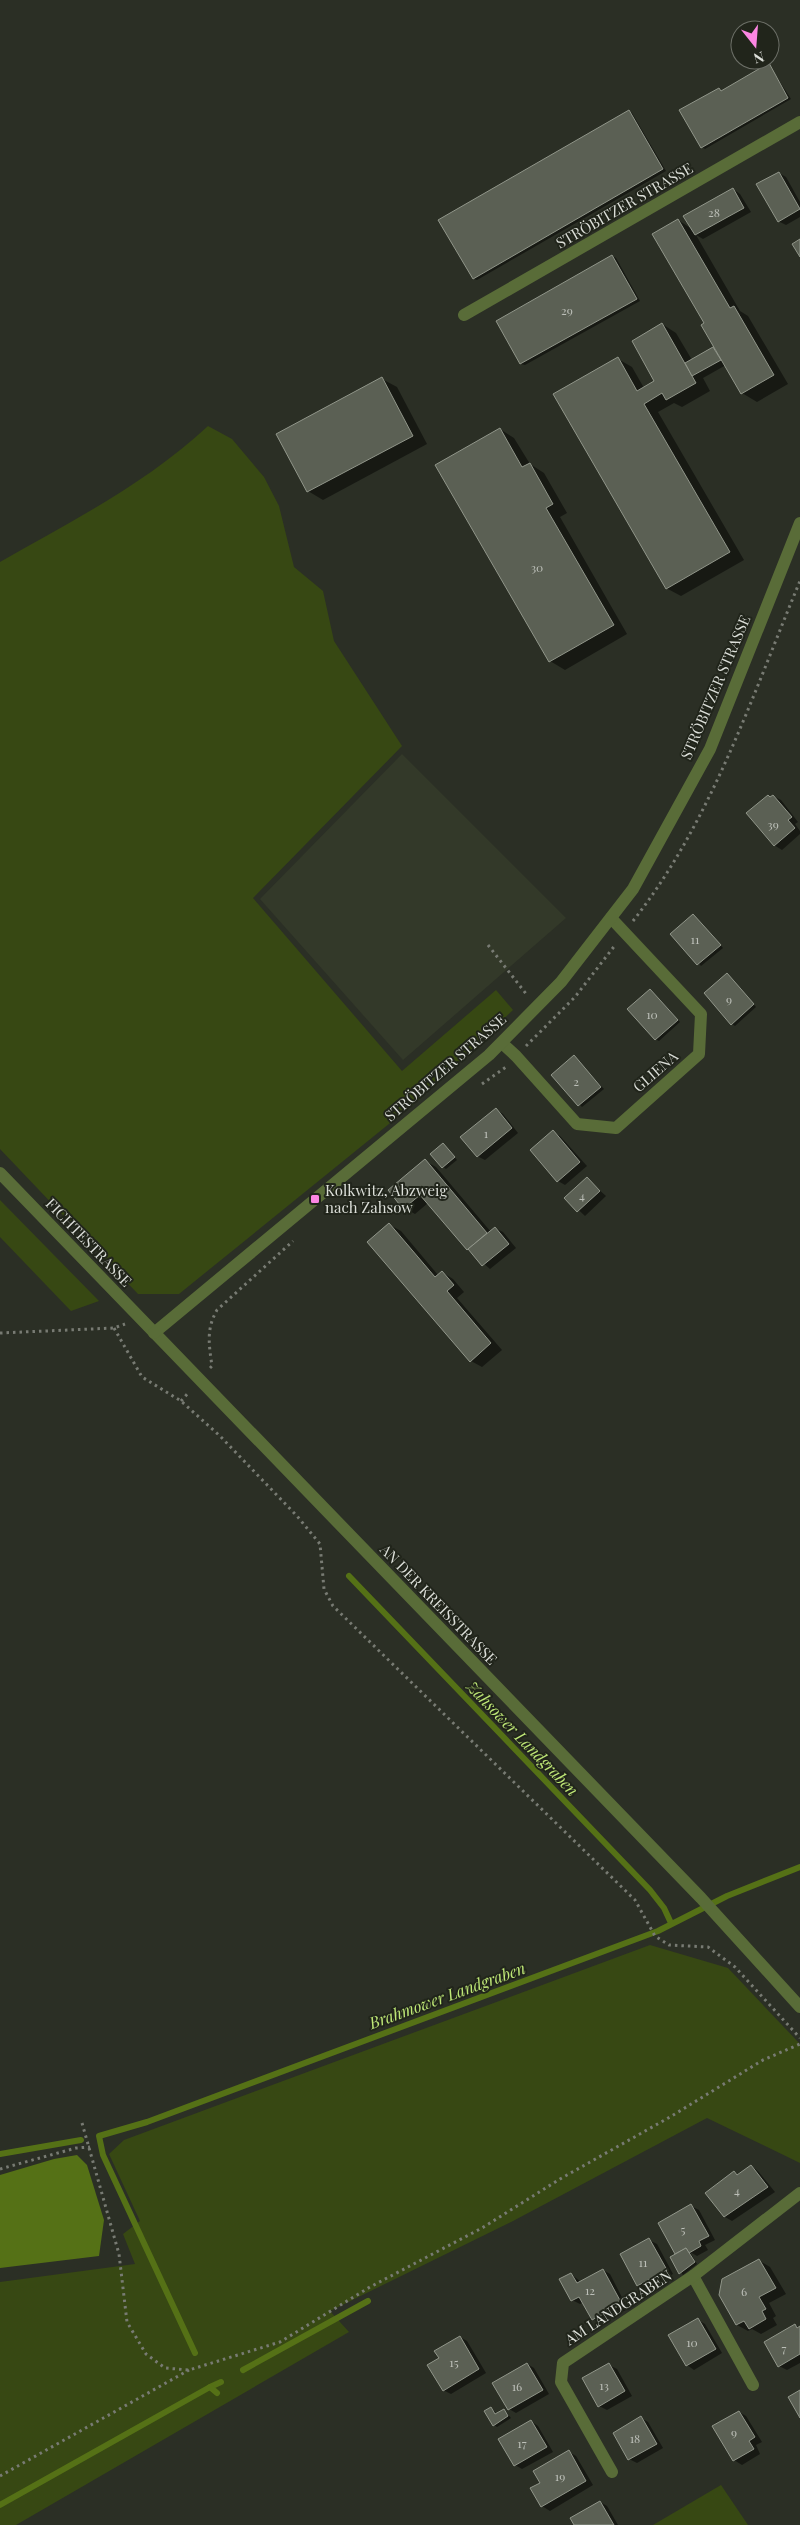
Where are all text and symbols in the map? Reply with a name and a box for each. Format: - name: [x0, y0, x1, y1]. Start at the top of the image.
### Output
- north arrow: [730, 20, 780, 70]
- text: N: [751, 47, 767, 68]
- street label: STRÖBITZER STRASSE: [552, 158, 696, 252]
- house number: 28: [708, 204, 720, 220]
- house number: 29: [561, 302, 573, 318]
- house number: 30: [531, 559, 543, 575]
- street label: STRÖBITZER STRASSE: [676, 612, 754, 762]
- house number: 39: [767, 816, 779, 832]
- house number: 11: [691, 931, 700, 947]
- house number: 9: [726, 991, 732, 1007]
- house number: 10: [646, 1006, 658, 1022]
- street label: STRÖBITZER STRASSE: [380, 1009, 510, 1125]
- street label: GLIENA: [628, 1046, 682, 1096]
- house number: 2: [573, 1073, 579, 1089]
- house number: 1: [484, 1125, 489, 1141]
- place label: Kolkwitz, Abzweig nach Zahsow: [325, 1180, 447, 1217]
- house number: 4: [579, 1187, 585, 1203]
- street label: FICHTESTRASSE: [42, 1193, 136, 1291]
- marker: Kolkwitz, Abzweig nach Zahsow: [309, 1193, 321, 1205]
- street label: AN DER KREISSTRASSE: [375, 1539, 502, 1669]
- water label: Zahsower Landgraben: [462, 1675, 583, 1800]
- water label: Brahmower Landgraben: [365, 1957, 528, 2033]
- house number: 4: [734, 2182, 740, 2198]
- house number: 5: [681, 2221, 686, 2237]
- house number: 11: [639, 2254, 648, 2270]
- street label: AM LANDGRABEN: [560, 2265, 676, 2350]
- house number: 12: [585, 2282, 595, 2298]
- house number: 6: [741, 2283, 747, 2299]
- house number: 10: [686, 2334, 698, 2350]
- house number: 7: [782, 2340, 787, 2356]
- house number: 15: [449, 2354, 459, 2370]
- house number: 13: [599, 2377, 609, 2393]
- house number: 16: [512, 2378, 522, 2394]
- house number: 9: [731, 2424, 737, 2440]
- house number: 18: [630, 2430, 640, 2446]
- house number: 17: [517, 2435, 527, 2451]
- house number: 19: [555, 2468, 565, 2484]

